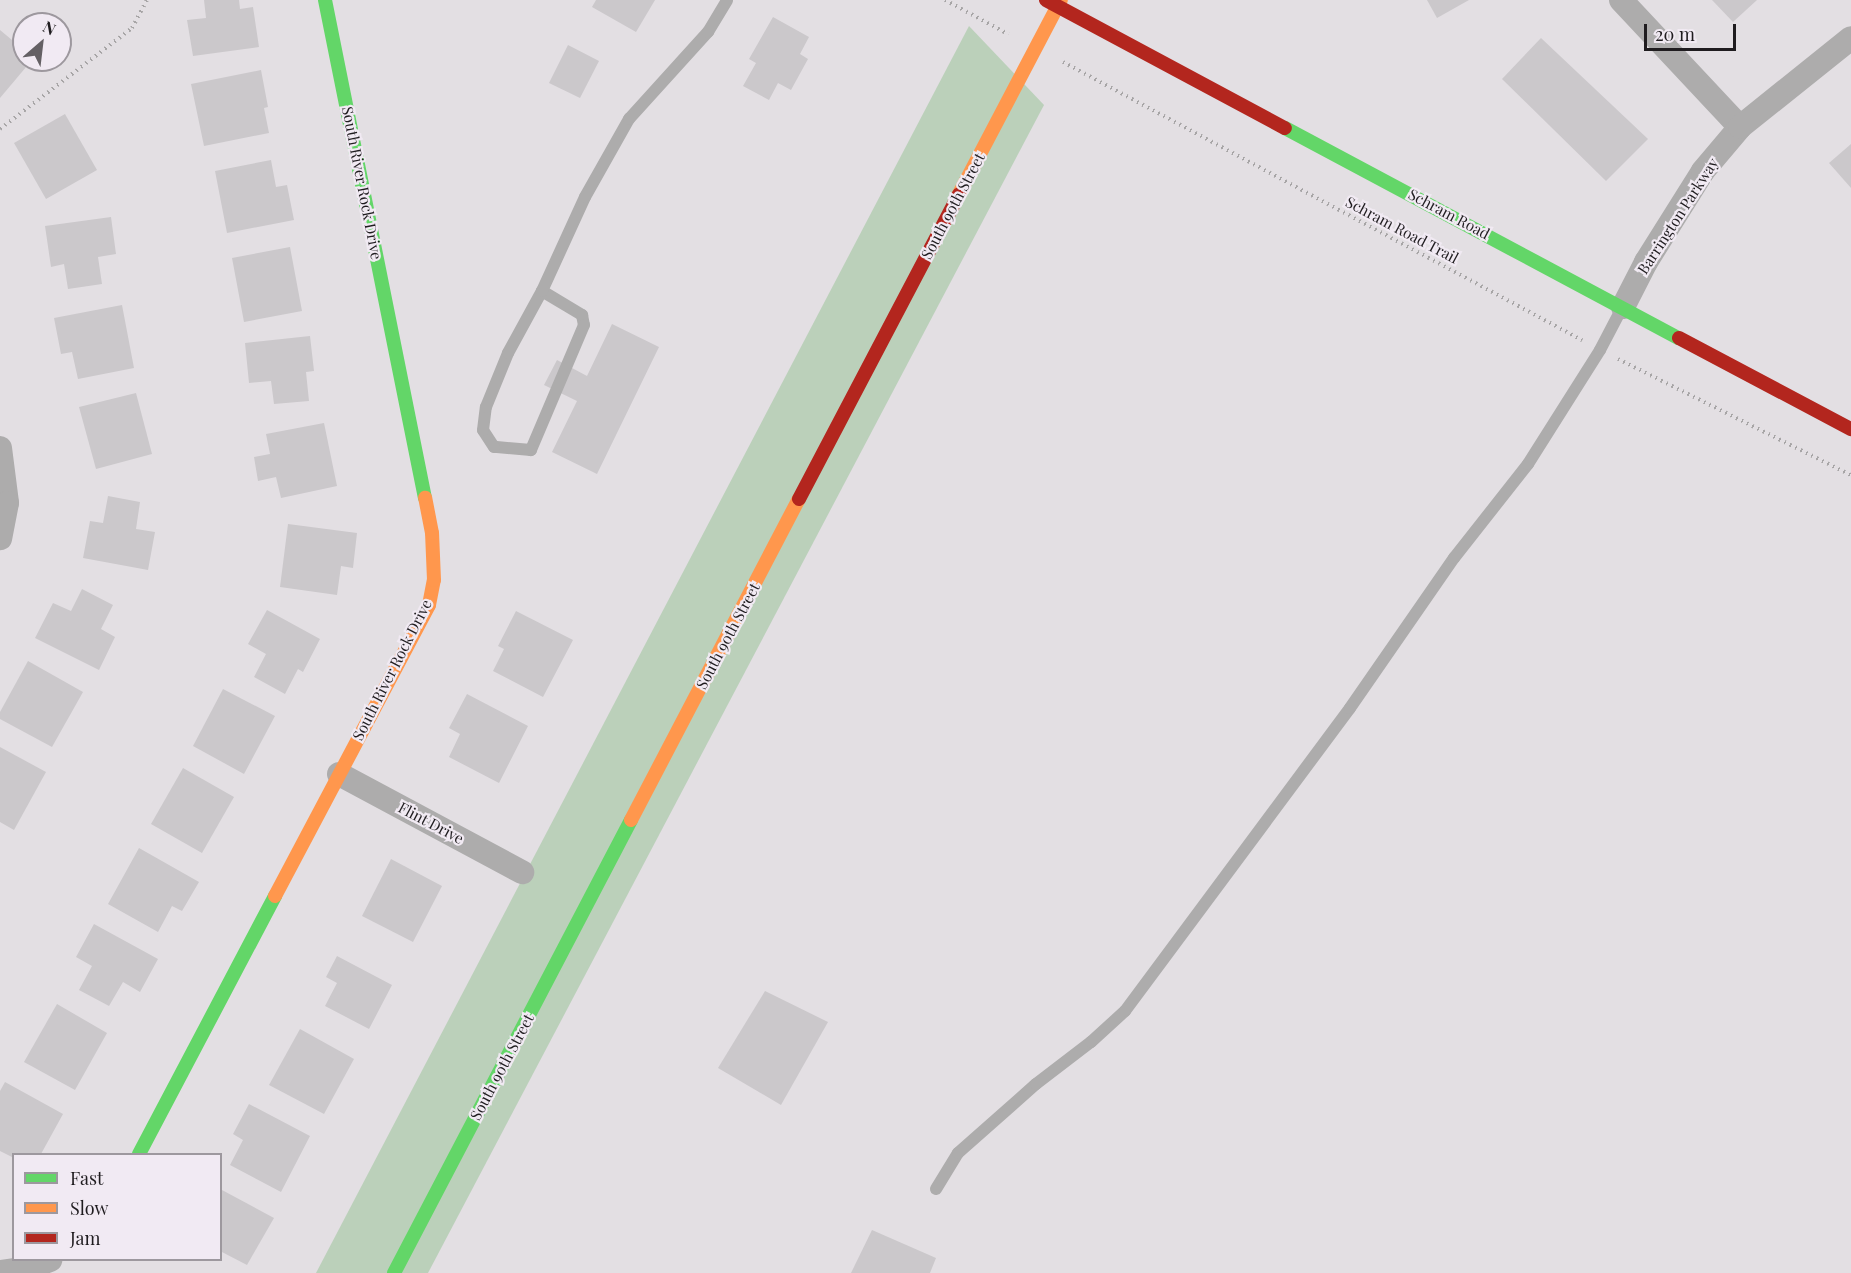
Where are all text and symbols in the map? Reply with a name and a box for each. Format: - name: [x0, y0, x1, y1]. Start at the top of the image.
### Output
- north arrow: [12, 12, 72, 72]
- scale bar: [1647, 12, 1738, 50]
- text: N: [40, 15, 60, 39]
- text: 20 m: [1655, 22, 1695, 46]
- street label: South River Rock Drive: [338, 105, 386, 261]
- street label: South 90th Street: [917, 150, 989, 262]
- street label: Barrington Parkway: [1634, 155, 1722, 277]
- street label: Schram Road: [1405, 185, 1493, 243]
- street label: Schram Road Trail: [1342, 193, 1462, 267]
- street label: South 90th Street: [692, 580, 764, 692]
- street label: South River Rock Drive: [349, 596, 435, 744]
- street label: Flint Drive: [395, 798, 467, 848]
- street label: South 90th Street: [466, 1011, 538, 1123]
- legend: [12, 1153, 222, 1261]
- text: Fast: [70, 1166, 103, 1190]
- text: Slow: [70, 1196, 108, 1220]
- text: Jam: [70, 1226, 100, 1250]

